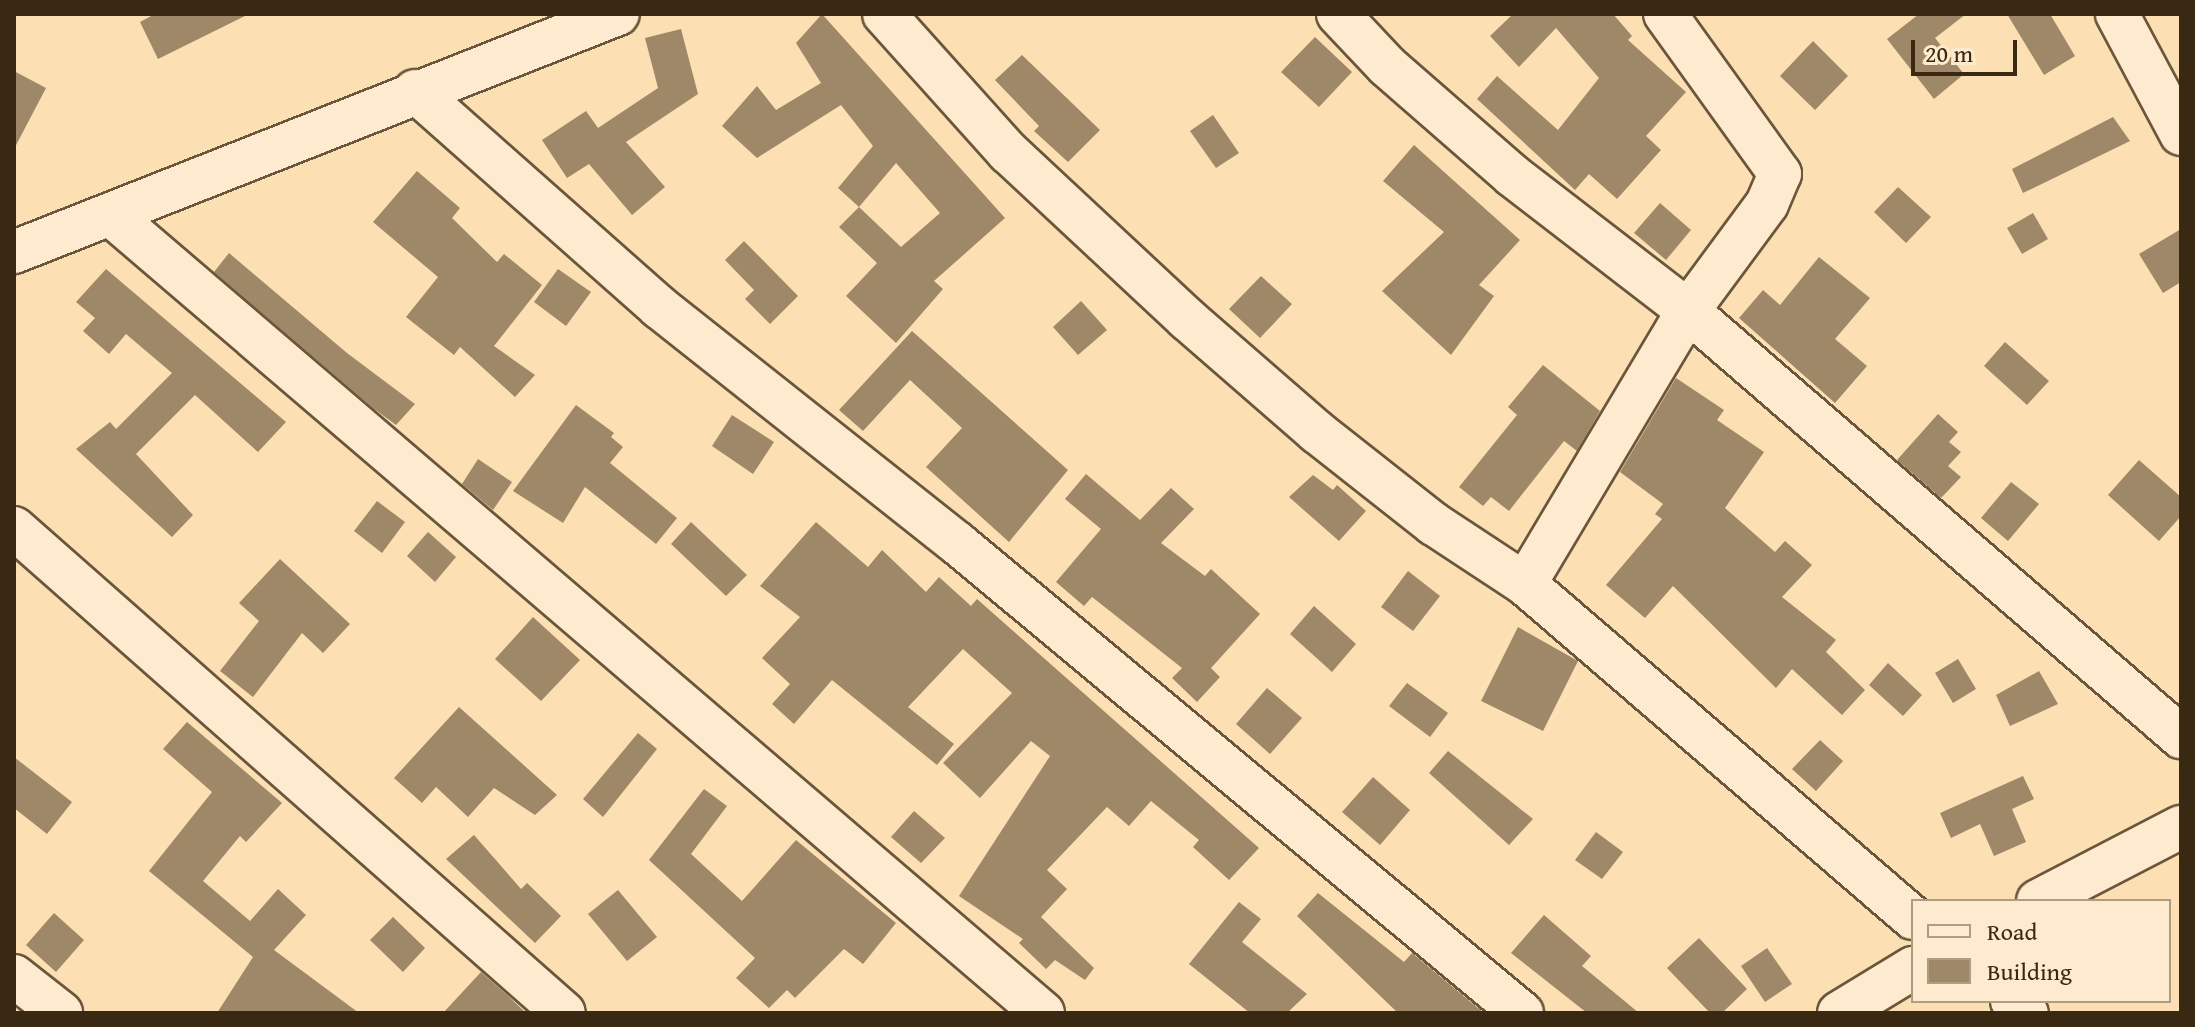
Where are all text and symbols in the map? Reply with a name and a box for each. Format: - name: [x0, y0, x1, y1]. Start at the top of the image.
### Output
- scale bar: [1915, 24, 2021, 74]
- text: 20 m: [1925, 36, 1973, 71]
- legend: [1911, 899, 2171, 1003]
- text: Road: [1987, 914, 2037, 949]
- text: Building: [1987, 954, 2072, 989]

